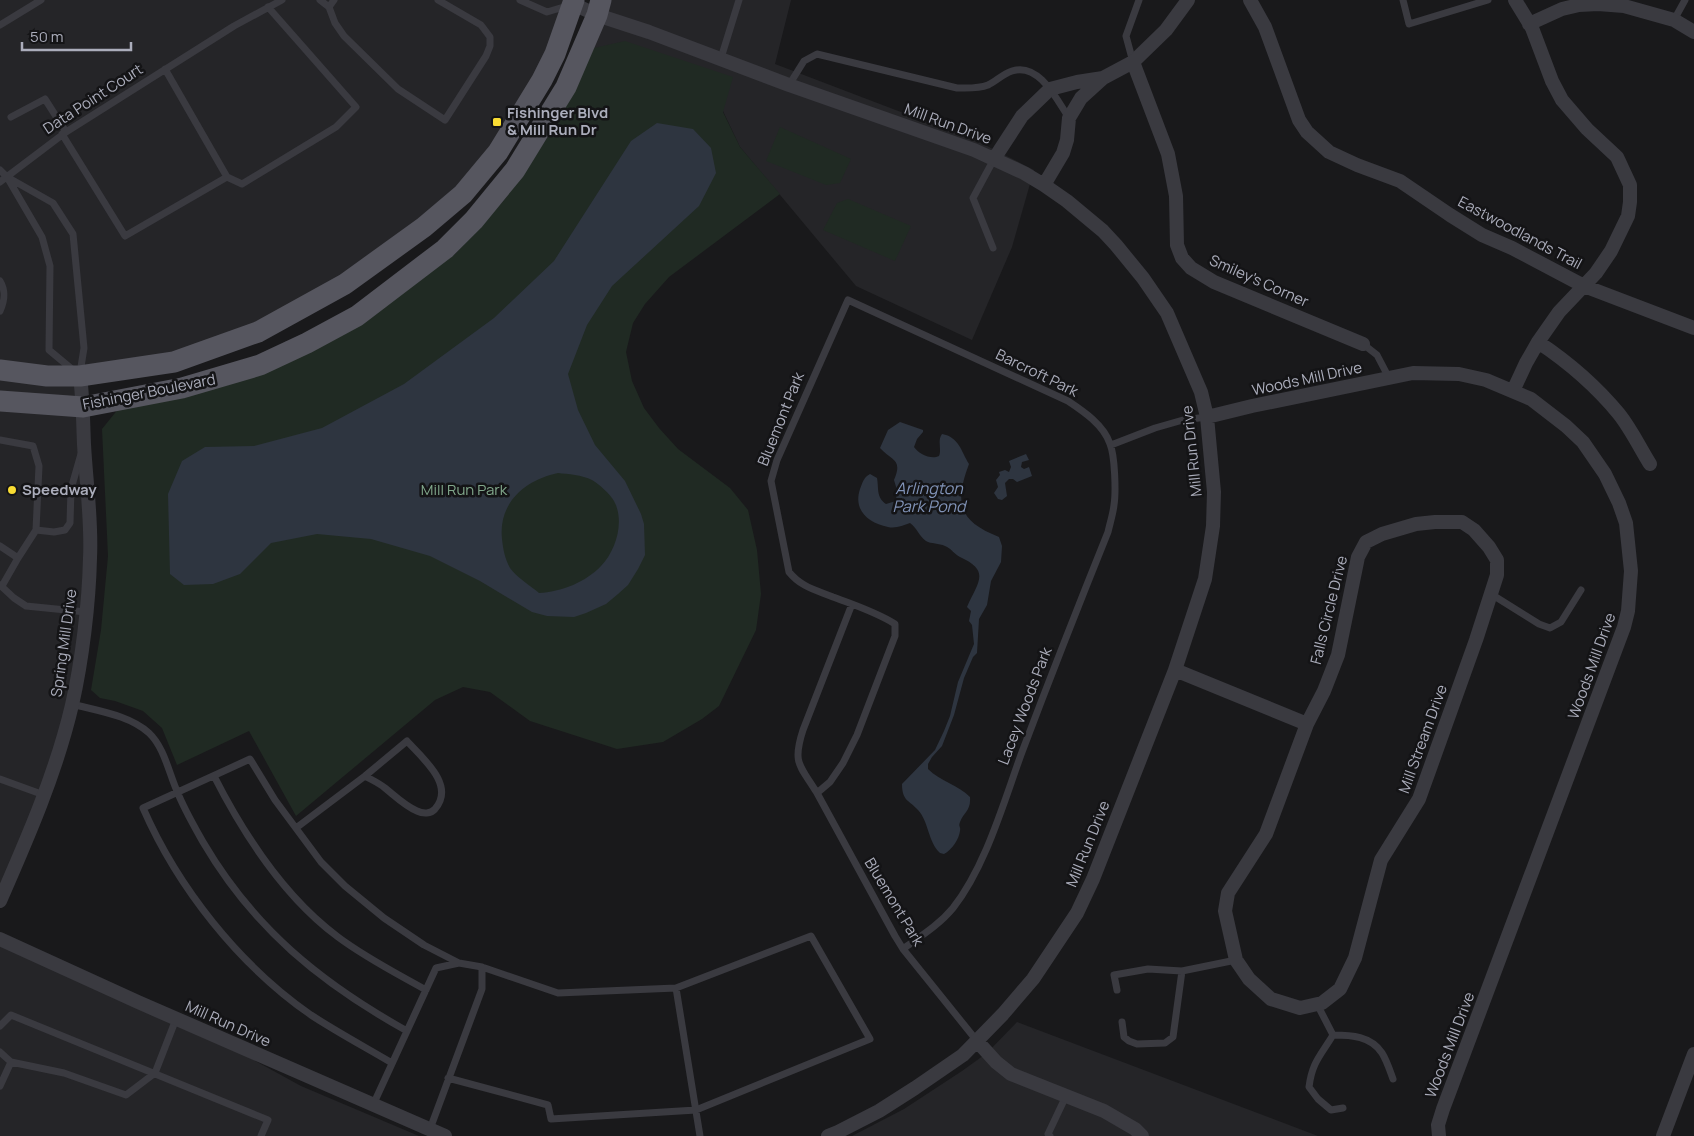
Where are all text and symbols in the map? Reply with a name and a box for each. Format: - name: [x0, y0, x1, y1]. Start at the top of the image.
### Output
- scale bar: [22, 20, 131, 52]
- text: 50 m: [30, 26, 64, 47]
- street label: Data Point Court: [39, 58, 147, 139]
- street label: Mill Run Drive: [902, 98, 995, 149]
- place label: Fishinger Blvd & Mill Run Dr: [507, 102, 608, 140]
- marker: Fishinger Blvd & Mill Run Dr: [491, 116, 503, 128]
- street label: Eastwoodlands Trail: [1455, 191, 1586, 274]
- street label: Smiley's Corner: [1206, 249, 1313, 312]
- street label: Barcroft Park: [992, 344, 1083, 402]
- street label: Woods Mill Drive: [1250, 357, 1364, 400]
- street label: Fishinger Boulevard: [81, 368, 217, 415]
- street label: Bluemont Park: [752, 368, 809, 469]
- street label: Mill Run Drive: [1176, 404, 1207, 498]
- water label: Arlington Park Pond: [892, 477, 968, 517]
- place label: Speedway: [22, 479, 97, 500]
- park label: Mill Run Park: [421, 479, 508, 500]
- marker: Speedway: [6, 484, 18, 496]
- street label: Falls Circle Drive: [1305, 553, 1352, 666]
- street label: Spring Mill Drive: [46, 587, 82, 698]
- street label: Woods Mill Drive: [1563, 609, 1621, 722]
- street label: Lacey Woods Park: [992, 644, 1057, 768]
- street label: Mill Stream Drive: [1393, 681, 1452, 796]
- street label: Mill Run Drive: [1061, 797, 1114, 890]
- street label: Bluemont Park: [860, 854, 929, 950]
- street label: Woods Mill Drive: [1420, 989, 1479, 1101]
- street label: Mill Run Drive: [182, 995, 274, 1052]

